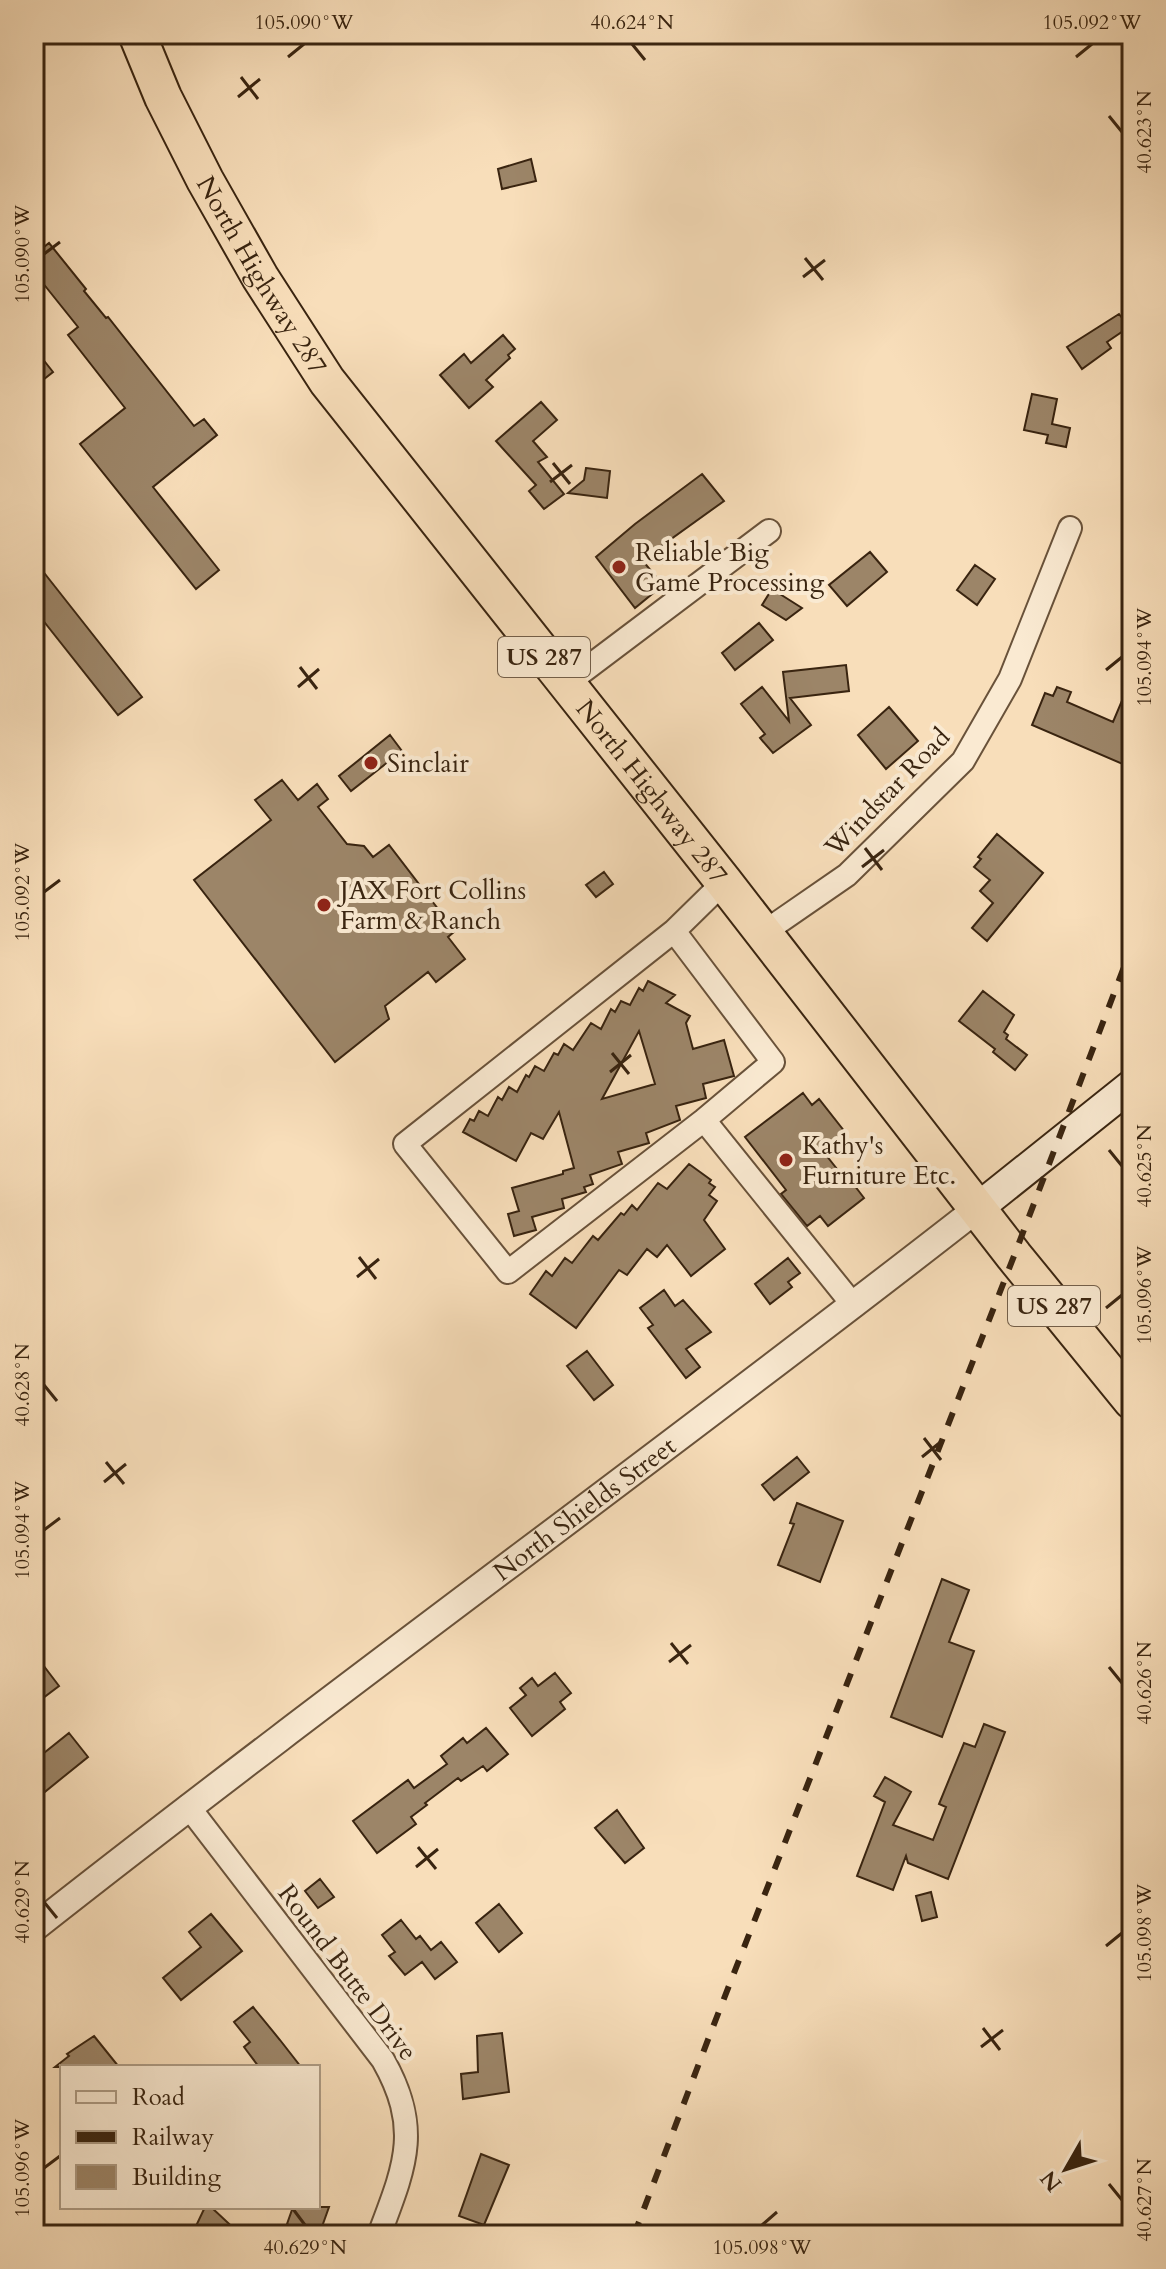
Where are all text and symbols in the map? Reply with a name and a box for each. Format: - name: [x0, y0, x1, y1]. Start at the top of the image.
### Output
- text: 105.090°W: [255, 9, 354, 36]
- text: 40.624°N: [590, 9, 674, 36]
- text: 105.092°W: [1043, 9, 1142, 36]
- text: 40.623°N: [1131, 90, 1158, 174]
- street label: North Highway 287: [188, 170, 335, 381]
- text: 105.090°W: [9, 204, 36, 303]
- place label: Reliable Big Game Processing: [635, 535, 825, 600]
- marker: Reliable Big Game Processing: [610, 558, 628, 576]
- text: 105.094°W: [1131, 607, 1158, 706]
- road number: US 287: [498, 637, 590, 677]
- street label: North Highway 287: [568, 692, 736, 891]
- street label: Windstar Road: [816, 720, 958, 865]
- place label: Sinclair: [387, 746, 469, 781]
- marker: Sinclair: [362, 754, 380, 772]
- text: 105.092°W: [9, 842, 36, 941]
- place label: JAX Fort Collins Farm & Ranch: [336, 873, 526, 938]
- marker: JAX Fort Collins Farm & Ranch: [315, 896, 333, 914]
- text: 40.625°N: [1131, 1124, 1158, 1208]
- place label: Kathy's Furniture Etc.: [802, 1128, 956, 1193]
- marker: Kathy's Furniture Etc.: [777, 1151, 795, 1169]
- text: 105.096°W: [1131, 1245, 1158, 1344]
- road number: US 287: [1008, 1286, 1100, 1326]
- text: 40.628°N: [9, 1343, 36, 1427]
- street label: North Shields Street: [486, 1429, 683, 1589]
- text: 105.094°W: [9, 1480, 36, 1579]
- text: 40.626°N: [1131, 1641, 1158, 1725]
- text: 40.629°N: [9, 1860, 36, 1944]
- street label: Round Butte Drive: [270, 1877, 425, 2067]
- text: 105.098°W: [1131, 1883, 1158, 1982]
- legend: [60, 2065, 320, 2209]
- text: Road: [132, 2081, 185, 2114]
- text: 105.096°W: [9, 2118, 36, 2217]
- text: Railway: [132, 2121, 214, 2154]
- north arrow: [1026, 2129, 1106, 2209]
- text: 40.627°N: [1131, 2158, 1158, 2242]
- text: Building: [132, 2161, 222, 2194]
- text: N: [1034, 2164, 1069, 2198]
- text: 40.629°N: [263, 2234, 347, 2261]
- text: 105.098°W: [713, 2234, 812, 2261]

